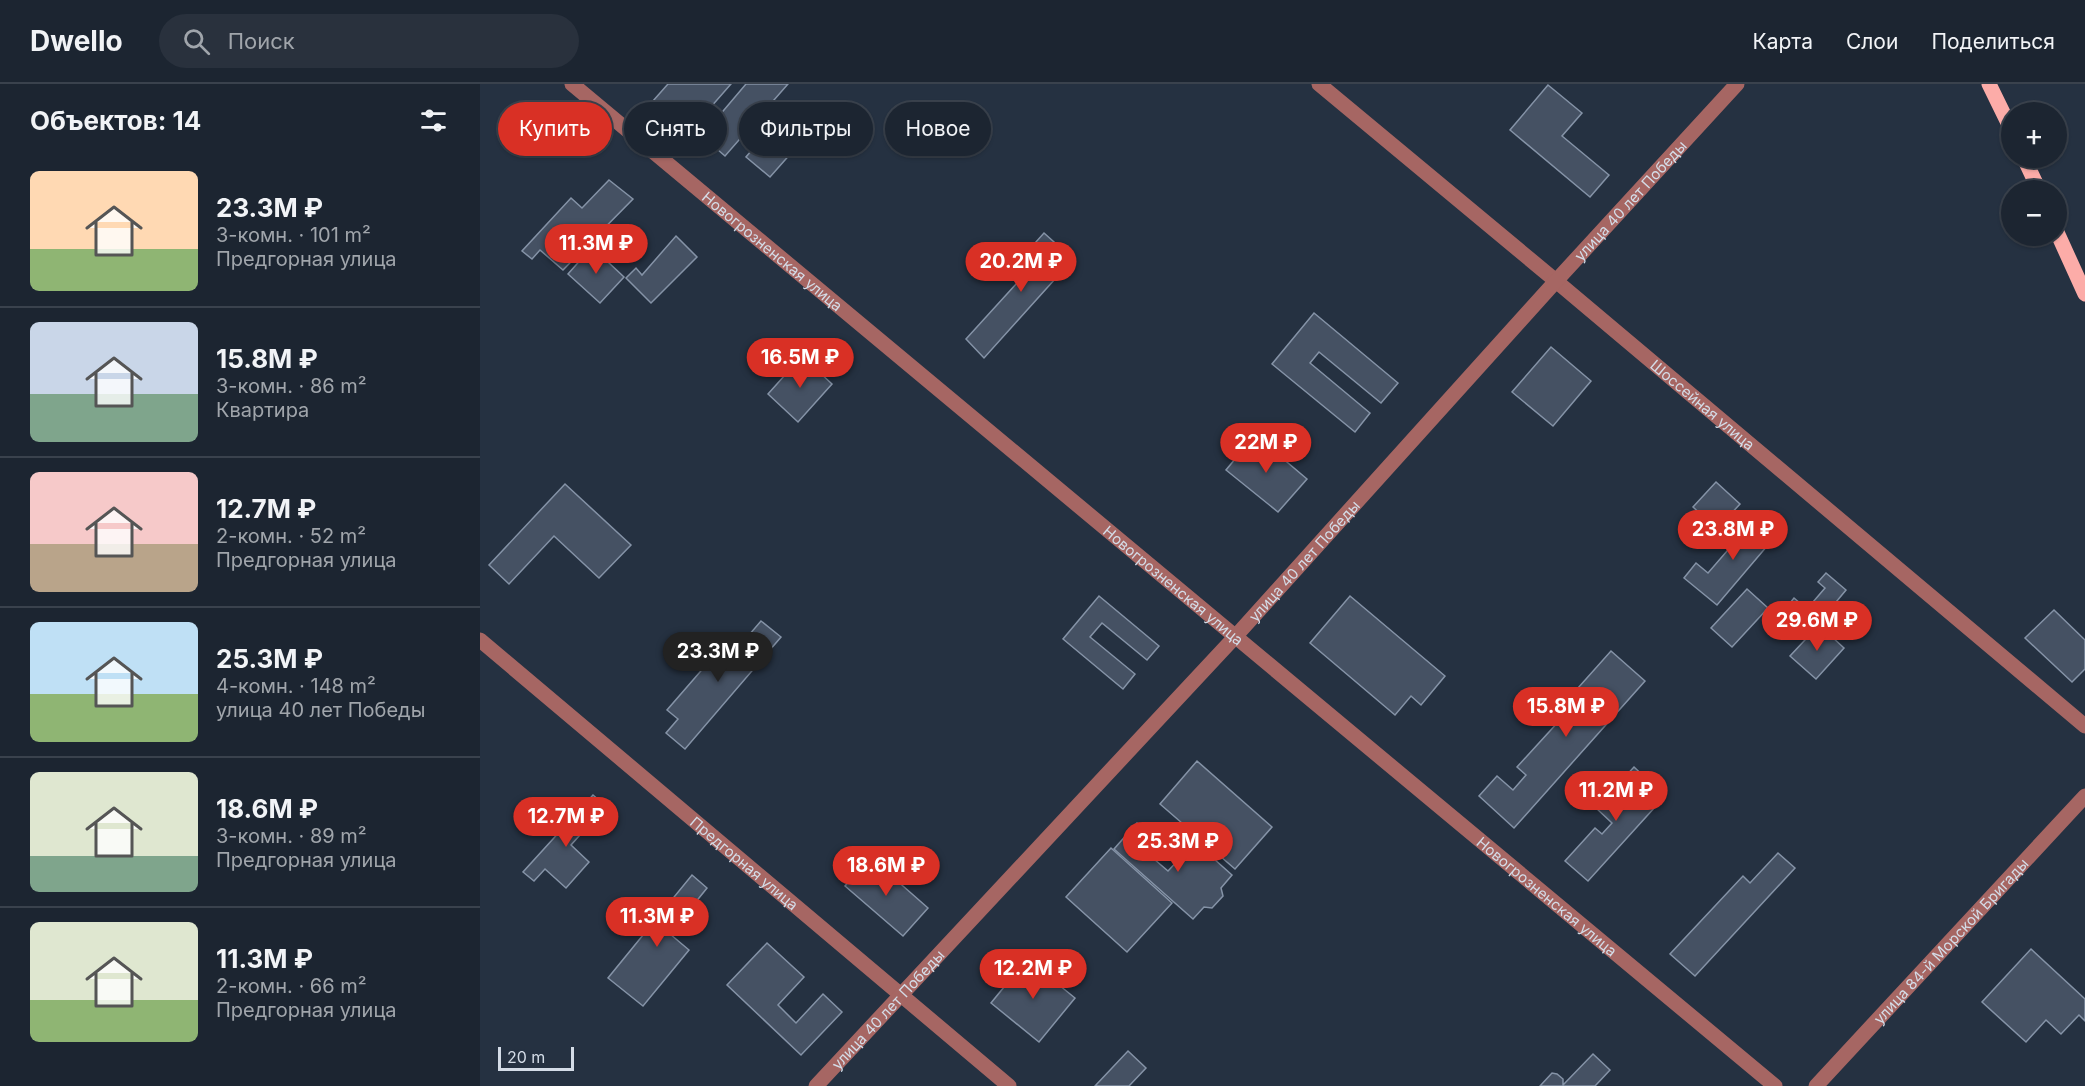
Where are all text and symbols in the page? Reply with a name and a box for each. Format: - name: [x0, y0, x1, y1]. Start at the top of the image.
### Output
- search box: [159, 14, 579, 68]
- text: Dwello: [30, 24, 123, 58]
- icon: search: [180, 25, 213, 58]
- text: Поиск: [228, 28, 295, 54]
- text: Карта: [1753, 29, 1813, 54]
- text: Слои: [1846, 29, 1898, 54]
- text: Поделиться: [1931, 29, 2055, 54]
- chip: Купить: [498, 102, 612, 156]
- chip: Снять: [624, 102, 727, 156]
- chip: Фильтры: [739, 102, 873, 156]
- chip: Новое: [885, 102, 991, 156]
- map controls: [2001, 102, 2067, 246]
- button: +: [2001, 102, 2067, 168]
- icon: filters: [417, 104, 450, 137]
- text: Объектов: 14: [30, 105, 201, 136]
- street label: улица 40 лет Победы: [1570, 136, 1690, 265]
- button: −: [2001, 180, 2067, 246]
- street label: Новогрозненская улица: [699, 187, 847, 315]
- text: 23.3M ₽: [216, 192, 323, 223]
- icon: home: [78, 195, 150, 267]
- text: 3-комн. · 101 m²: [216, 223, 371, 247]
- pin: 11.3M ₽: [541, 224, 651, 275]
- text: 11.3M ₽: [559, 231, 633, 255]
- pin: 20.2M ₽: [966, 242, 1076, 293]
- text: Предгорная улица: [216, 247, 397, 271]
- text: 20.2M ₽: [980, 249, 1062, 273]
- pin: 16.5M ₽: [745, 338, 855, 389]
- text: 15.8M ₽: [216, 343, 318, 374]
- text: 16.5M ₽: [761, 345, 839, 369]
- icon: home: [78, 346, 150, 418]
- street label: Шоссейная улица: [1647, 355, 1759, 454]
- text: 3-комн. · 86 m²: [216, 374, 367, 398]
- text: Квартира: [216, 398, 309, 422]
- pin: 22M ₽: [1224, 423, 1308, 474]
- text: 22M ₽: [1234, 430, 1298, 454]
- text: 12.7M ₽: [216, 493, 316, 524]
- icon: home: [78, 496, 150, 568]
- street label: улица 40 лет Победы: [1244, 496, 1364, 625]
- pin: 23.8M ₽: [1678, 510, 1788, 561]
- text: 23.8M ₽: [1692, 517, 1774, 541]
- street label: Новогрозненская улица: [1100, 521, 1248, 649]
- text: 2-комн. · 52 m²: [216, 524, 366, 548]
- text: Предгорная улица: [216, 548, 397, 572]
- pin: 29.6M ₽: [1762, 601, 1872, 652]
- text: 29.6M ₽: [1776, 608, 1858, 632]
- pin: 23.3M ₽: [663, 632, 773, 683]
- text: 23.3M ₽: [677, 639, 759, 663]
- text: 25.3M ₽: [216, 643, 323, 674]
- icon: home: [78, 646, 150, 718]
- text: 4-комн. · 148 m²: [216, 674, 376, 698]
- pin: 15.8M ₽: [1511, 687, 1621, 738]
- text: 15.8M ₽: [1527, 694, 1605, 718]
- text: улица 40 лет Победы: [216, 698, 425, 722]
- pin: 11.2M ₽: [1561, 771, 1671, 822]
- text: 11.2M ₽: [1579, 778, 1653, 802]
- text: 18.6M ₽: [216, 793, 318, 824]
- icon: home: [78, 796, 150, 868]
- pin: 12.7M ₽: [511, 797, 621, 848]
- text: 12.7M ₽: [527, 804, 605, 828]
- street label: Предгорная улица: [687, 812, 802, 914]
- pin: 25.3M ₽: [1123, 822, 1233, 873]
- text: 3-комн. · 89 m²: [216, 824, 367, 848]
- text: 25.3M ₽: [1137, 829, 1219, 853]
- street label: Новогрозненская улица: [1473, 832, 1621, 960]
- pin: 18.6M ₽: [831, 846, 941, 897]
- text: Предгорная улица: [216, 848, 397, 872]
- text: 18.6M ₽: [847, 853, 925, 877]
- street label: улица 84-й Морской Бригады: [1869, 854, 2032, 1028]
- pin: 11.3M ₽: [602, 897, 712, 948]
- text: 11.3M ₽: [620, 904, 694, 928]
- text: 11.3M ₽: [216, 943, 313, 974]
- street label: улица 40 лет Победы: [827, 945, 948, 1073]
- icon: home: [78, 946, 150, 1018]
- pin: 12.2M ₽: [978, 949, 1088, 1000]
- text: 12.2M ₽: [994, 956, 1072, 980]
- text: 2-комн. · 66 m²: [216, 974, 367, 998]
- text: Предгорная улица: [216, 998, 397, 1022]
- scale bar: [498, 1044, 574, 1072]
- text: 20 m: [507, 1047, 545, 1067]

